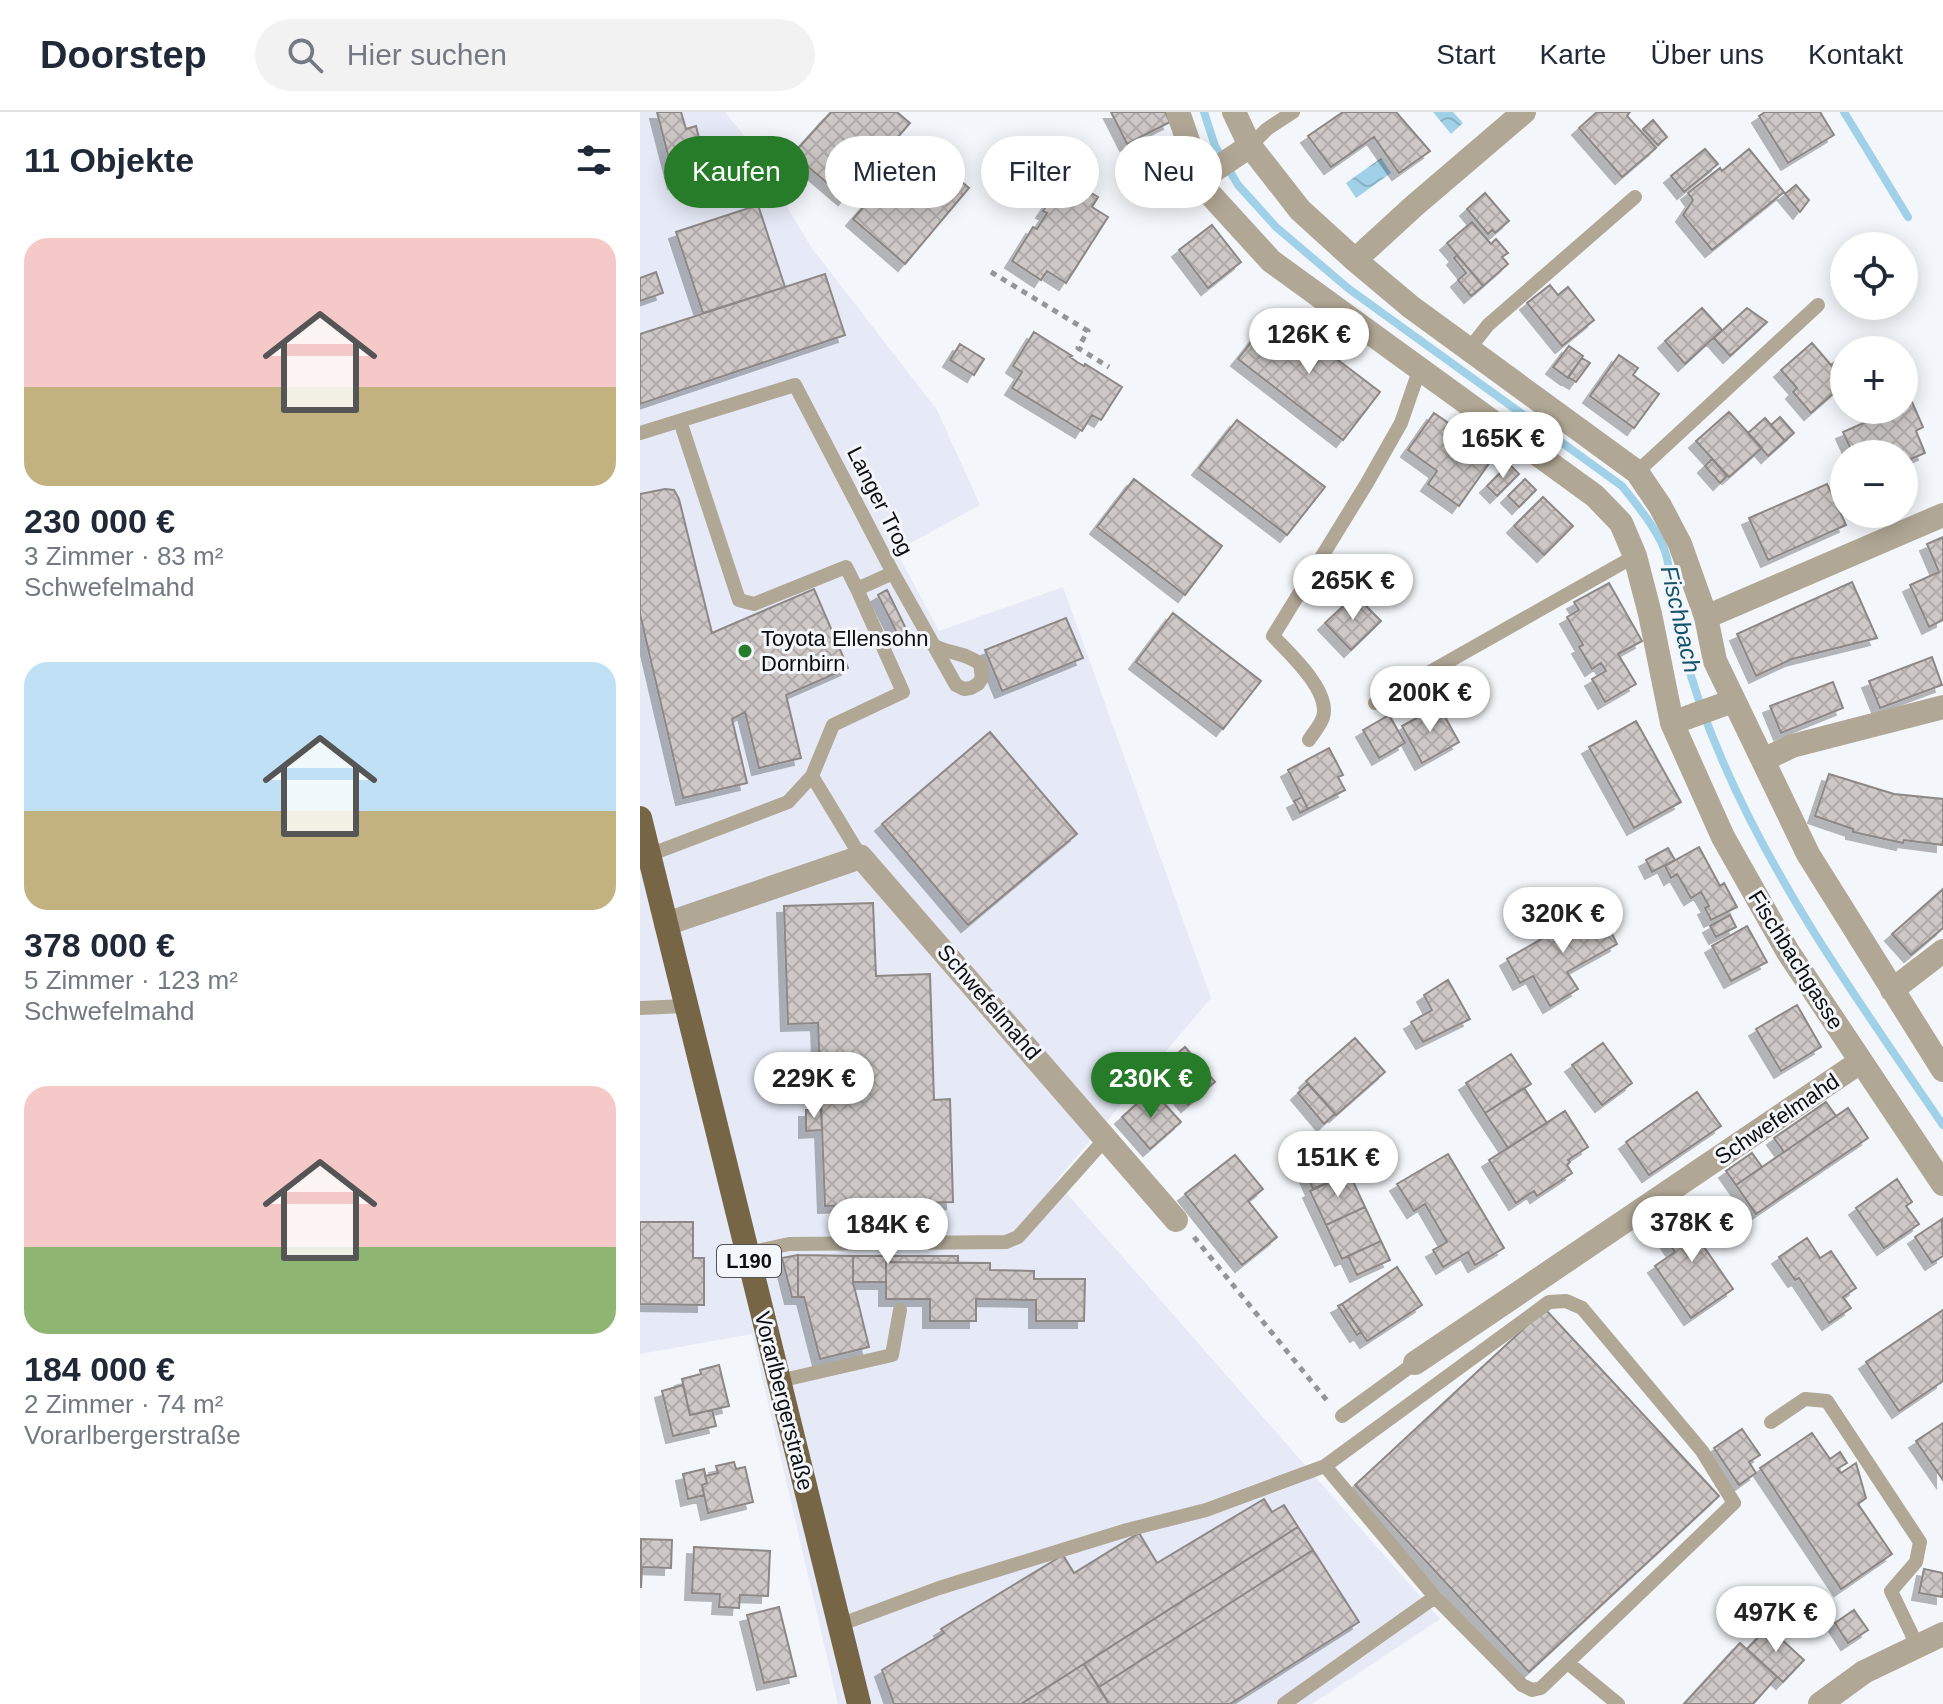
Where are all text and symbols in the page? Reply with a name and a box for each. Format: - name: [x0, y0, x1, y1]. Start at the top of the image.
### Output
- search box: [255, 19, 815, 91]
- icon: search: [283, 33, 327, 77]
- text: Doorstep: [40, 34, 207, 76]
- text: Hier suchen: [347, 38, 507, 71]
- text: Start: [1436, 39, 1495, 70]
- text: Karte: [1539, 39, 1606, 70]
- text: Über uns: [1650, 39, 1764, 70]
- text: Kontakt: [1808, 39, 1903, 70]
- chip: Kaufen: [664, 136, 809, 208]
- chip: Mieten: [825, 136, 965, 208]
- chip: Filter: [981, 136, 1099, 208]
- chip: Neu: [1115, 136, 1222, 208]
- icon: filters: [572, 138, 616, 182]
- text: 11 Objekte: [24, 141, 194, 179]
- map controls: [1830, 232, 1918, 528]
- button: locate: [1830, 232, 1918, 320]
- icon: home: [248, 290, 392, 434]
- pin: 126K €: [1244, 308, 1374, 376]
- text: 126K €: [1267, 319, 1351, 349]
- button: +: [1830, 336, 1918, 424]
- pin: 165K €: [1438, 412, 1568, 480]
- text: 165K €: [1461, 423, 1545, 453]
- button: −: [1830, 440, 1918, 528]
- street label: Langer Trog: [842, 442, 918, 560]
- text: 230 000 €: [24, 502, 175, 540]
- text: 3 Zimmer · 83 m²: [24, 541, 223, 571]
- pin: 265K €: [1288, 554, 1418, 622]
- water label: Fischbach: [1656, 563, 1706, 675]
- text: 265K €: [1311, 565, 1395, 595]
- text: Schwefelmahd: [24, 572, 195, 602]
- place label: Toyota Ellensohn Dornbirn: [761, 626, 929, 676]
- marker: Toyota Ellensohn Dornbirn: [736, 642, 754, 660]
- pin: 200K €: [1365, 666, 1495, 734]
- text: 200K €: [1388, 677, 1472, 707]
- icon: home: [248, 714, 392, 858]
- street label: Fischbachgasse: [1743, 886, 1849, 1034]
- pin: 320K €: [1498, 887, 1628, 955]
- text: 320K €: [1521, 898, 1605, 928]
- text: 378 000 €: [24, 926, 175, 964]
- street label: Schwefelmahd: [932, 939, 1046, 1065]
- text: 5 Zimmer · 123 m²: [24, 965, 238, 995]
- text: Schwefelmahd: [24, 996, 195, 1026]
- pin: 229K €: [749, 1052, 879, 1120]
- pin: 230K €: [1086, 1052, 1216, 1120]
- text: 229K €: [772, 1063, 856, 1093]
- text: 230K €: [1109, 1063, 1193, 1093]
- street label: Schwefelmahd: [1710, 1068, 1844, 1170]
- pin: 151K €: [1273, 1131, 1403, 1199]
- icon: home: [248, 1138, 392, 1282]
- text: 151K €: [1296, 1142, 1380, 1172]
- pin: 378K €: [1627, 1196, 1757, 1264]
- pin: 184K €: [823, 1198, 953, 1266]
- text: 378K €: [1650, 1207, 1734, 1237]
- text: 184K €: [846, 1209, 930, 1239]
- road number: L190: [717, 1245, 781, 1277]
- street label: Vorarlbergerstraße: [750, 1309, 818, 1493]
- text: 184 000 €: [24, 1350, 175, 1388]
- text: 2 Zimmer · 74 m²: [24, 1389, 223, 1419]
- text: Vorarlbergerstraße: [24, 1420, 241, 1450]
- pin: 497K €: [1711, 1586, 1841, 1654]
- text: 497K €: [1734, 1597, 1818, 1627]

